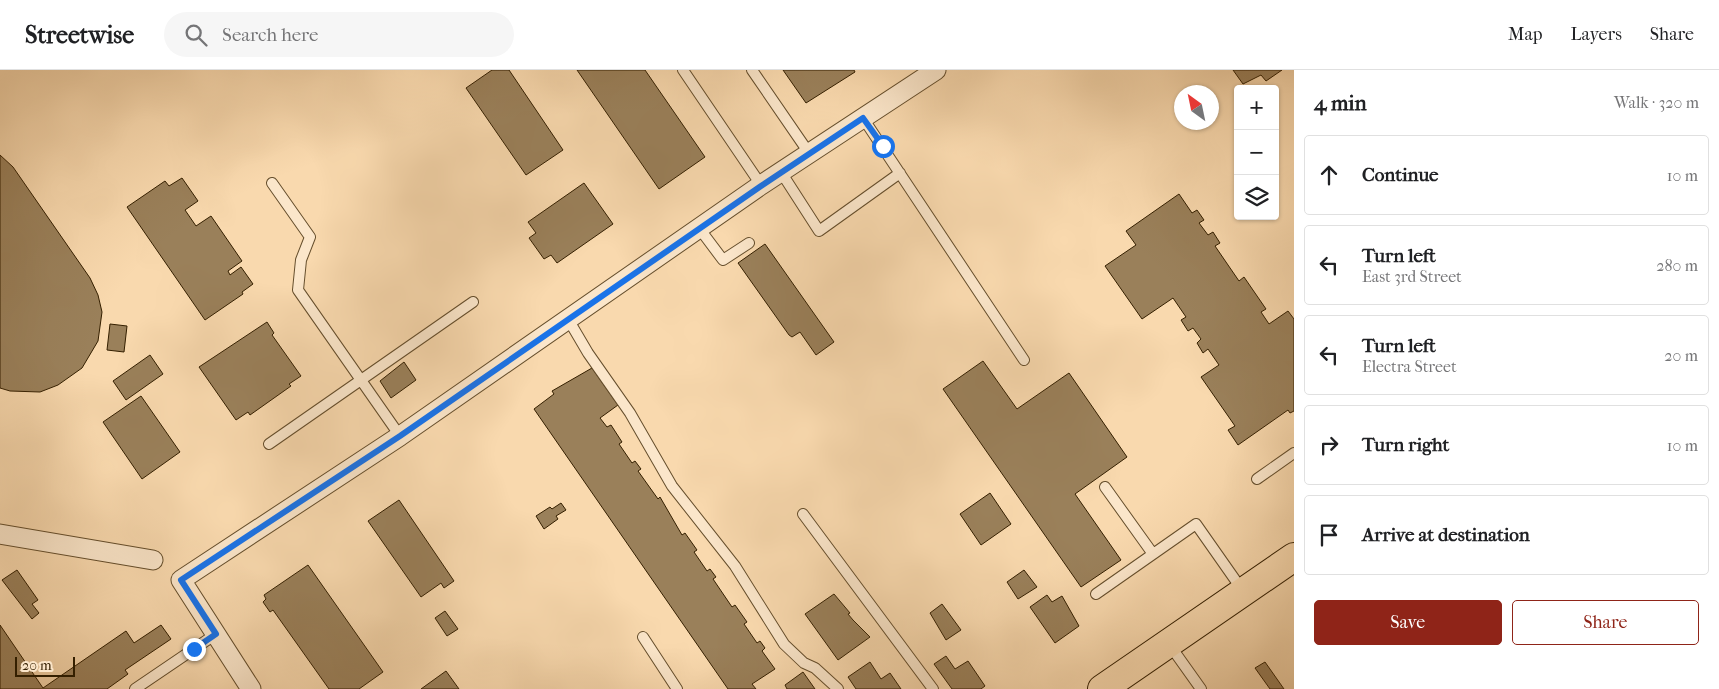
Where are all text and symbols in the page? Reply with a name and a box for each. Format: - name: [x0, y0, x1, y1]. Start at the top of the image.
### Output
- search box: [164, 12, 514, 57]
- text: Streetwise: [25, 21, 134, 49]
- icon: search: [182, 21, 210, 49]
- text: Search here: [222, 24, 318, 46]
- text: Map: [1508, 24, 1542, 45]
- text: Layers: [1570, 24, 1622, 45]
- text: Share: [1650, 24, 1694, 45]
- north arrow: [1174, 85, 1219, 130]
- map controls: [1234, 85, 1279, 220]
- button: +: [1234, 85, 1279, 130]
- text: 4 min: [1314, 91, 1367, 115]
- text: Walk · 320 m: [1614, 93, 1699, 112]
- button: −: [1234, 130, 1279, 175]
- route start: [872, 135, 895, 158]
- icon: ahead: [1315, 161, 1343, 189]
- text: Continue: [1362, 164, 1438, 186]
- text: 10 m: [1667, 166, 1698, 185]
- button: layers: [1234, 175, 1279, 220]
- text: Turn left: [1362, 245, 1436, 267]
- icon: left: [1315, 251, 1343, 279]
- text: 280 m: [1656, 256, 1698, 275]
- text: East 3rd Street: [1362, 267, 1462, 286]
- text: Turn left: [1362, 335, 1436, 357]
- icon: left: [1315, 341, 1343, 369]
- text: 20 m: [1664, 346, 1698, 365]
- text: Electra Street: [1362, 357, 1457, 376]
- icon: right: [1315, 431, 1343, 459]
- text: Turn right: [1362, 434, 1449, 456]
- text: 10 m: [1667, 436, 1698, 455]
- icon: arrive: [1315, 521, 1343, 549]
- text: Arrive at destination: [1362, 524, 1530, 546]
- button: Save: [1314, 600, 1502, 645]
- button: Share: [1512, 600, 1699, 645]
- route end: [183, 638, 206, 661]
- scale bar: [15, 654, 75, 677]
- text: 20 m: [22, 657, 52, 674]

